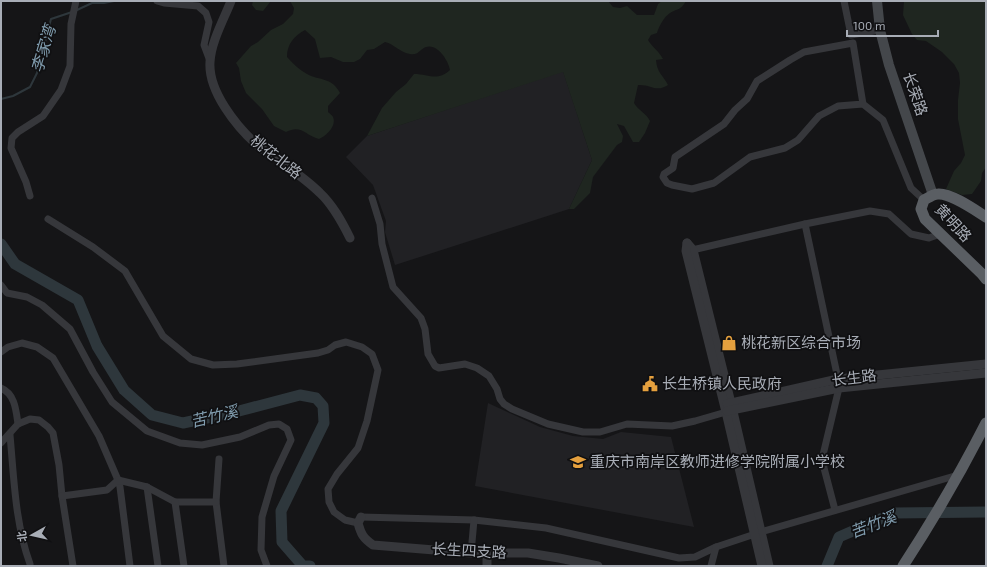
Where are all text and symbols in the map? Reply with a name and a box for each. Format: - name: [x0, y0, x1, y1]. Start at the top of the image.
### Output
- scale bar: [847, 12, 938, 38]
- text: 100 m: [853, 18, 885, 32]
- water label: 李家湾: [26, 20, 59, 75]
- street label: 长荣路: [900, 69, 932, 118]
- street label: 桃花北路: [247, 131, 306, 182]
- street label: 黄明路: [932, 200, 976, 245]
- place label: 桃花新区综合市场: [741, 333, 861, 351]
- shop icon: 桃花新区综合市场: [720, 334, 738, 352]
- street label: 长生路: [830, 365, 877, 389]
- place label: 长生桥镇人民政府: [662, 374, 782, 392]
- public building icon: 长生桥镇人民政府: [641, 375, 659, 393]
- water label: 苦竹溪: [188, 400, 241, 430]
- place label: 重庆市南岸区教师进修学院附属小学校: [590, 452, 845, 470]
- school or university icon: 重庆市南岸区教师进修学院附属小学校: [569, 453, 587, 471]
- water label: 苦竹溪: [847, 505, 900, 541]
- north arrow: [12, 515, 52, 555]
- text: 北: [14, 530, 29, 543]
- street label: 长生四支路: [431, 539, 507, 561]

